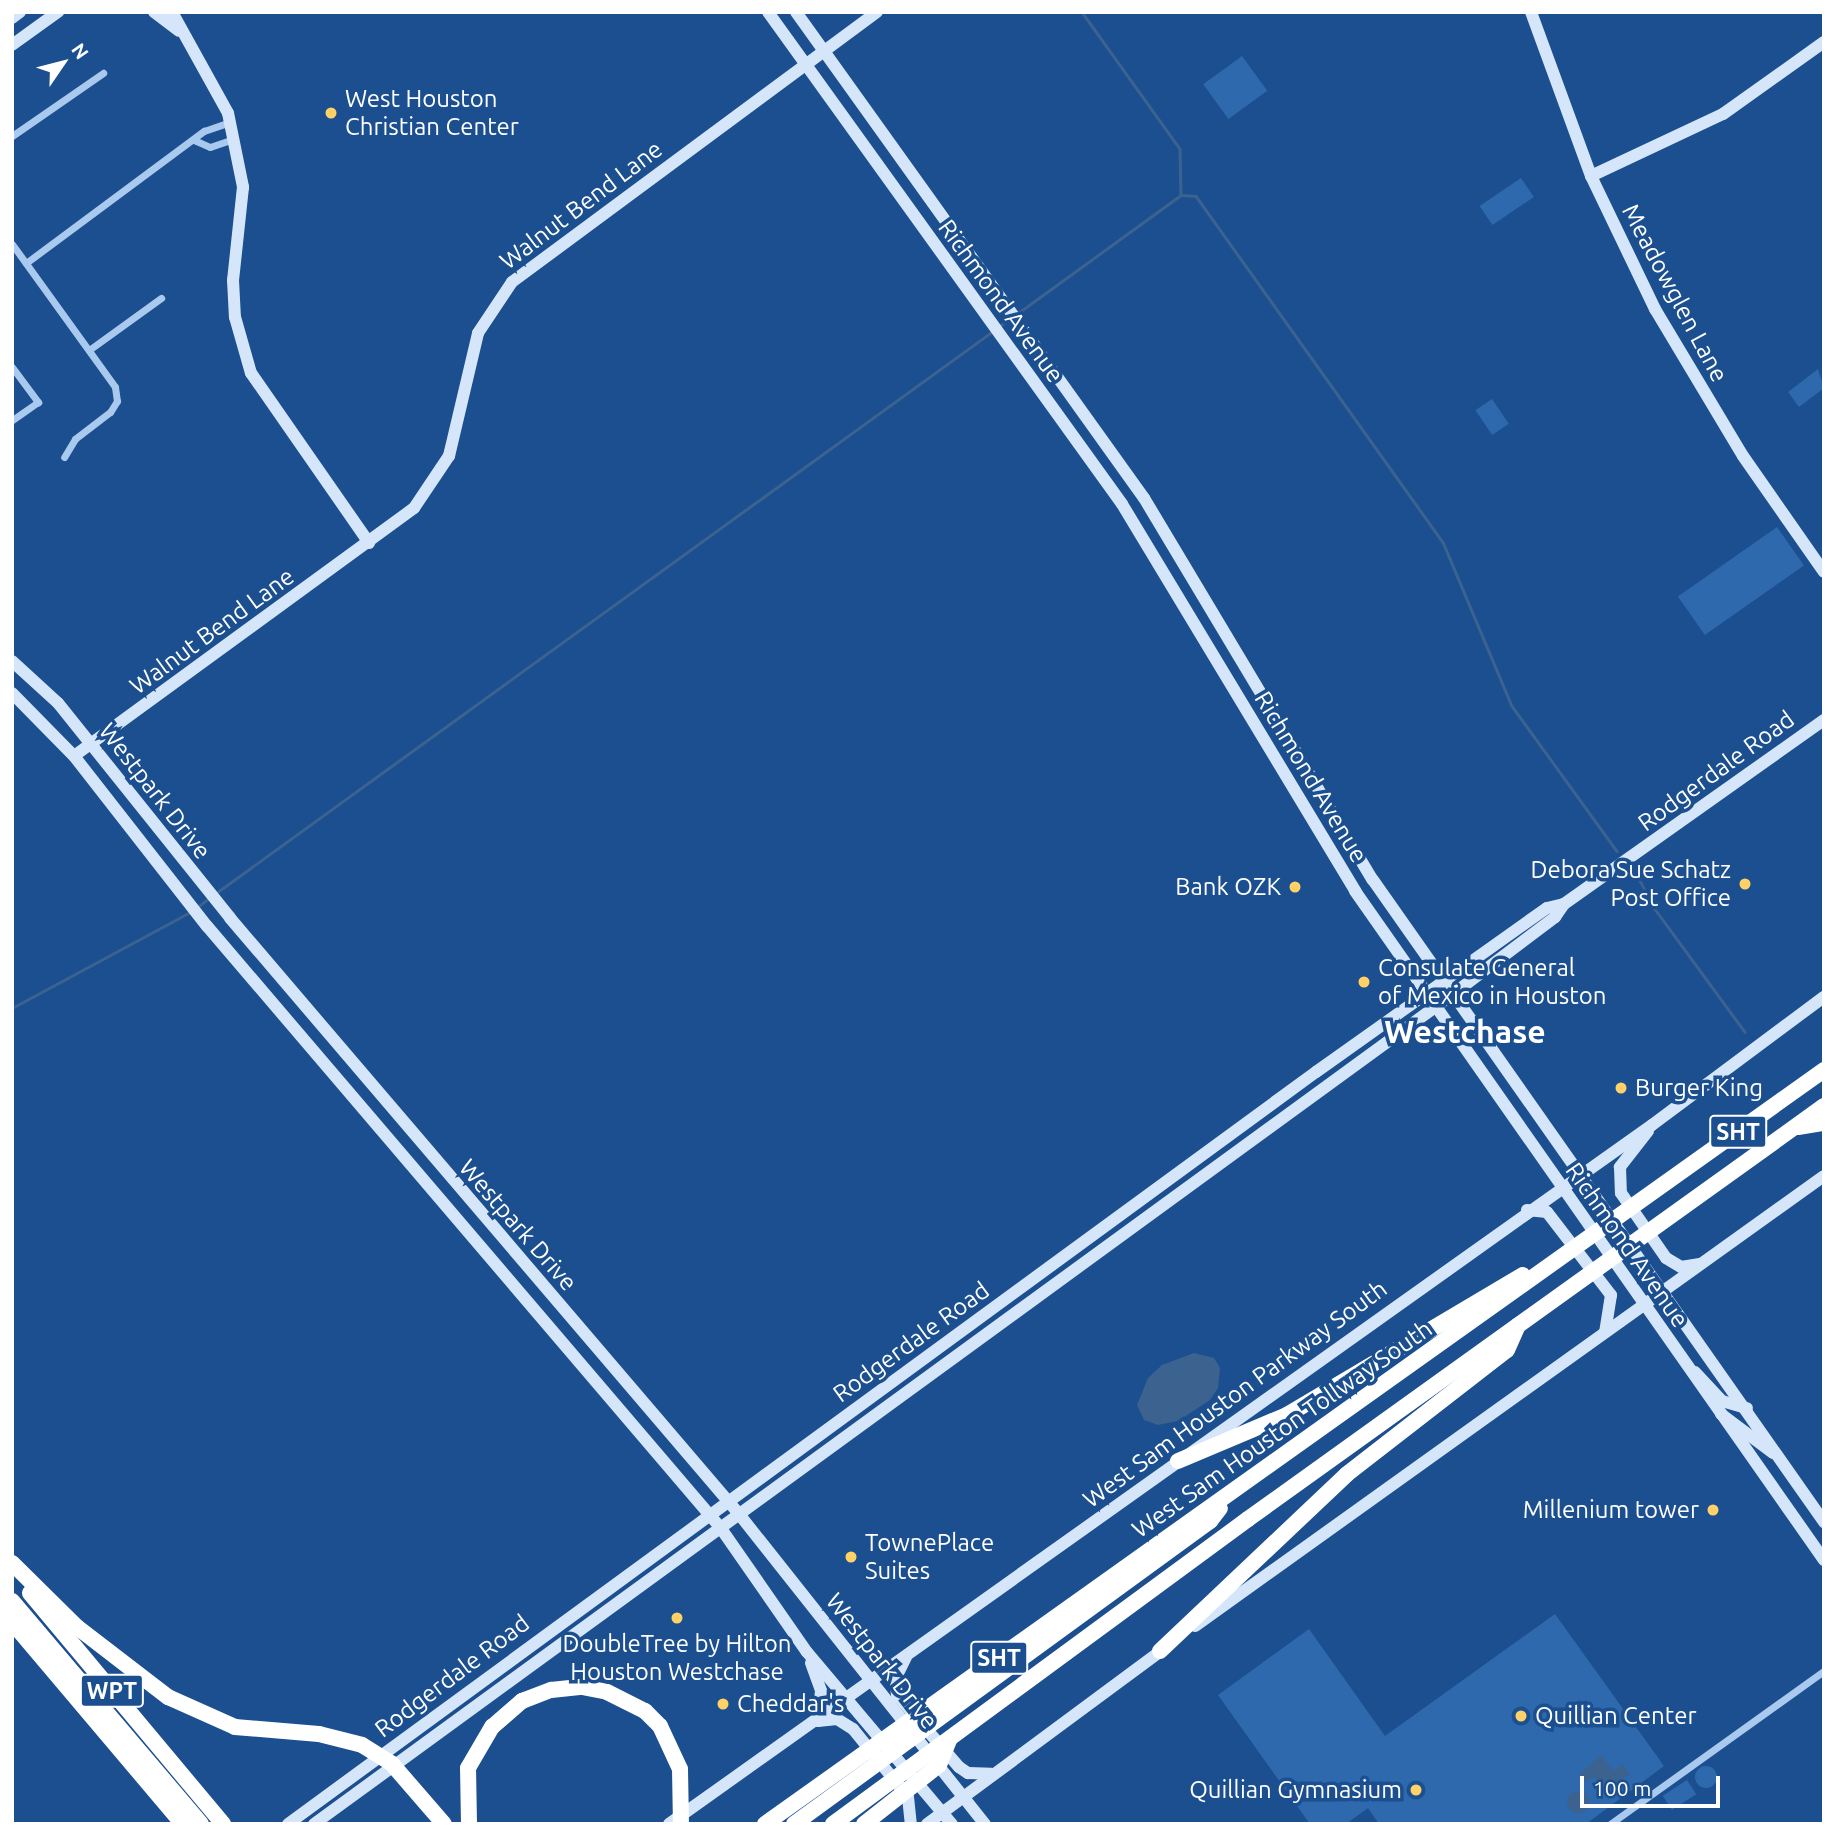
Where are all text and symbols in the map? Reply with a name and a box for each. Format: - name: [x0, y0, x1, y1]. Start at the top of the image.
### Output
- north arrow: [28, 28, 98, 98]
- text: N: [67, 39, 93, 63]
- place label: West Houston Christian Center: [345, 85, 519, 141]
- marker: West Houston Christian Center: [323, 105, 339, 121]
- street label: Walnut Bend Lane: [494, 135, 668, 275]
- street label: Meadowglen Lane: [1616, 199, 1734, 387]
- street label: Richmond Avenue: [932, 214, 1070, 388]
- street label: Walnut Bend Lane: [124, 562, 300, 700]
- street label: Richmond Avenue: [1249, 686, 1373, 868]
- street label: Rodgerdale Road: [1632, 705, 1800, 837]
- street label: Westpark Drive: [93, 717, 217, 865]
- place label: Debora Sue Schatz Post Office: [1531, 856, 1731, 912]
- place label: Bank OZK: [1175, 873, 1281, 901]
- marker: Debora Sue Schatz Post Office: [1737, 876, 1753, 892]
- marker: Bank OZK: [1287, 879, 1303, 895]
- place label: Consulate General of Mexico in Houston: [1378, 954, 1606, 1010]
- marker: Consulate General of Mexico in Houston: [1356, 974, 1372, 990]
- district label: Westchase: [1384, 1012, 1546, 1050]
- place label: Burger King: [1635, 1074, 1763, 1102]
- marker: Burger King: [1613, 1080, 1629, 1096]
- road number: SHT: [1708, 1112, 1768, 1152]
- street label: Westpark Drive: [453, 1153, 583, 1297]
- street label: Richmond Avenue: [1559, 1157, 1695, 1333]
- street label: West Sam Houston Parkway South: [1078, 1274, 1392, 1514]
- street label: Rodgerdale Road: [827, 1276, 995, 1408]
- street label: West Sam Houston Tollway South: [1127, 1314, 1437, 1544]
- place label: Millenium tower: [1523, 1496, 1699, 1524]
- marker: Millenium tower: [1705, 1502, 1721, 1518]
- place label: TownePlace Suites: [865, 1529, 994, 1585]
- marker: TownePlace Suites: [843, 1549, 859, 1565]
- street label: Westpark Drive: [820, 1587, 944, 1735]
- street label: Rodgerdale Road: [369, 1609, 535, 1743]
- marker: DoubleTree by Hilton Houston Westchase: [669, 1610, 685, 1626]
- place label: DoubleTree by Hilton Houston Westchase: [563, 1630, 791, 1686]
- road number: SHT: [969, 1638, 1029, 1678]
- road number: WPT: [79, 1672, 145, 1710]
- place label: Cheddar's: [737, 1690, 844, 1718]
- marker: Cheddar's: [715, 1696, 731, 1712]
- place label: Quillian Center: [1535, 1702, 1696, 1730]
- marker: Quillian Center: [1513, 1708, 1529, 1724]
- scale bar: [1584, 1762, 1724, 1806]
- place label: Quillian Gymnasium: [1189, 1776, 1402, 1804]
- text: 100 m: [1593, 1776, 1651, 1800]
- marker: Quillian Gymnasium: [1408, 1782, 1424, 1798]

